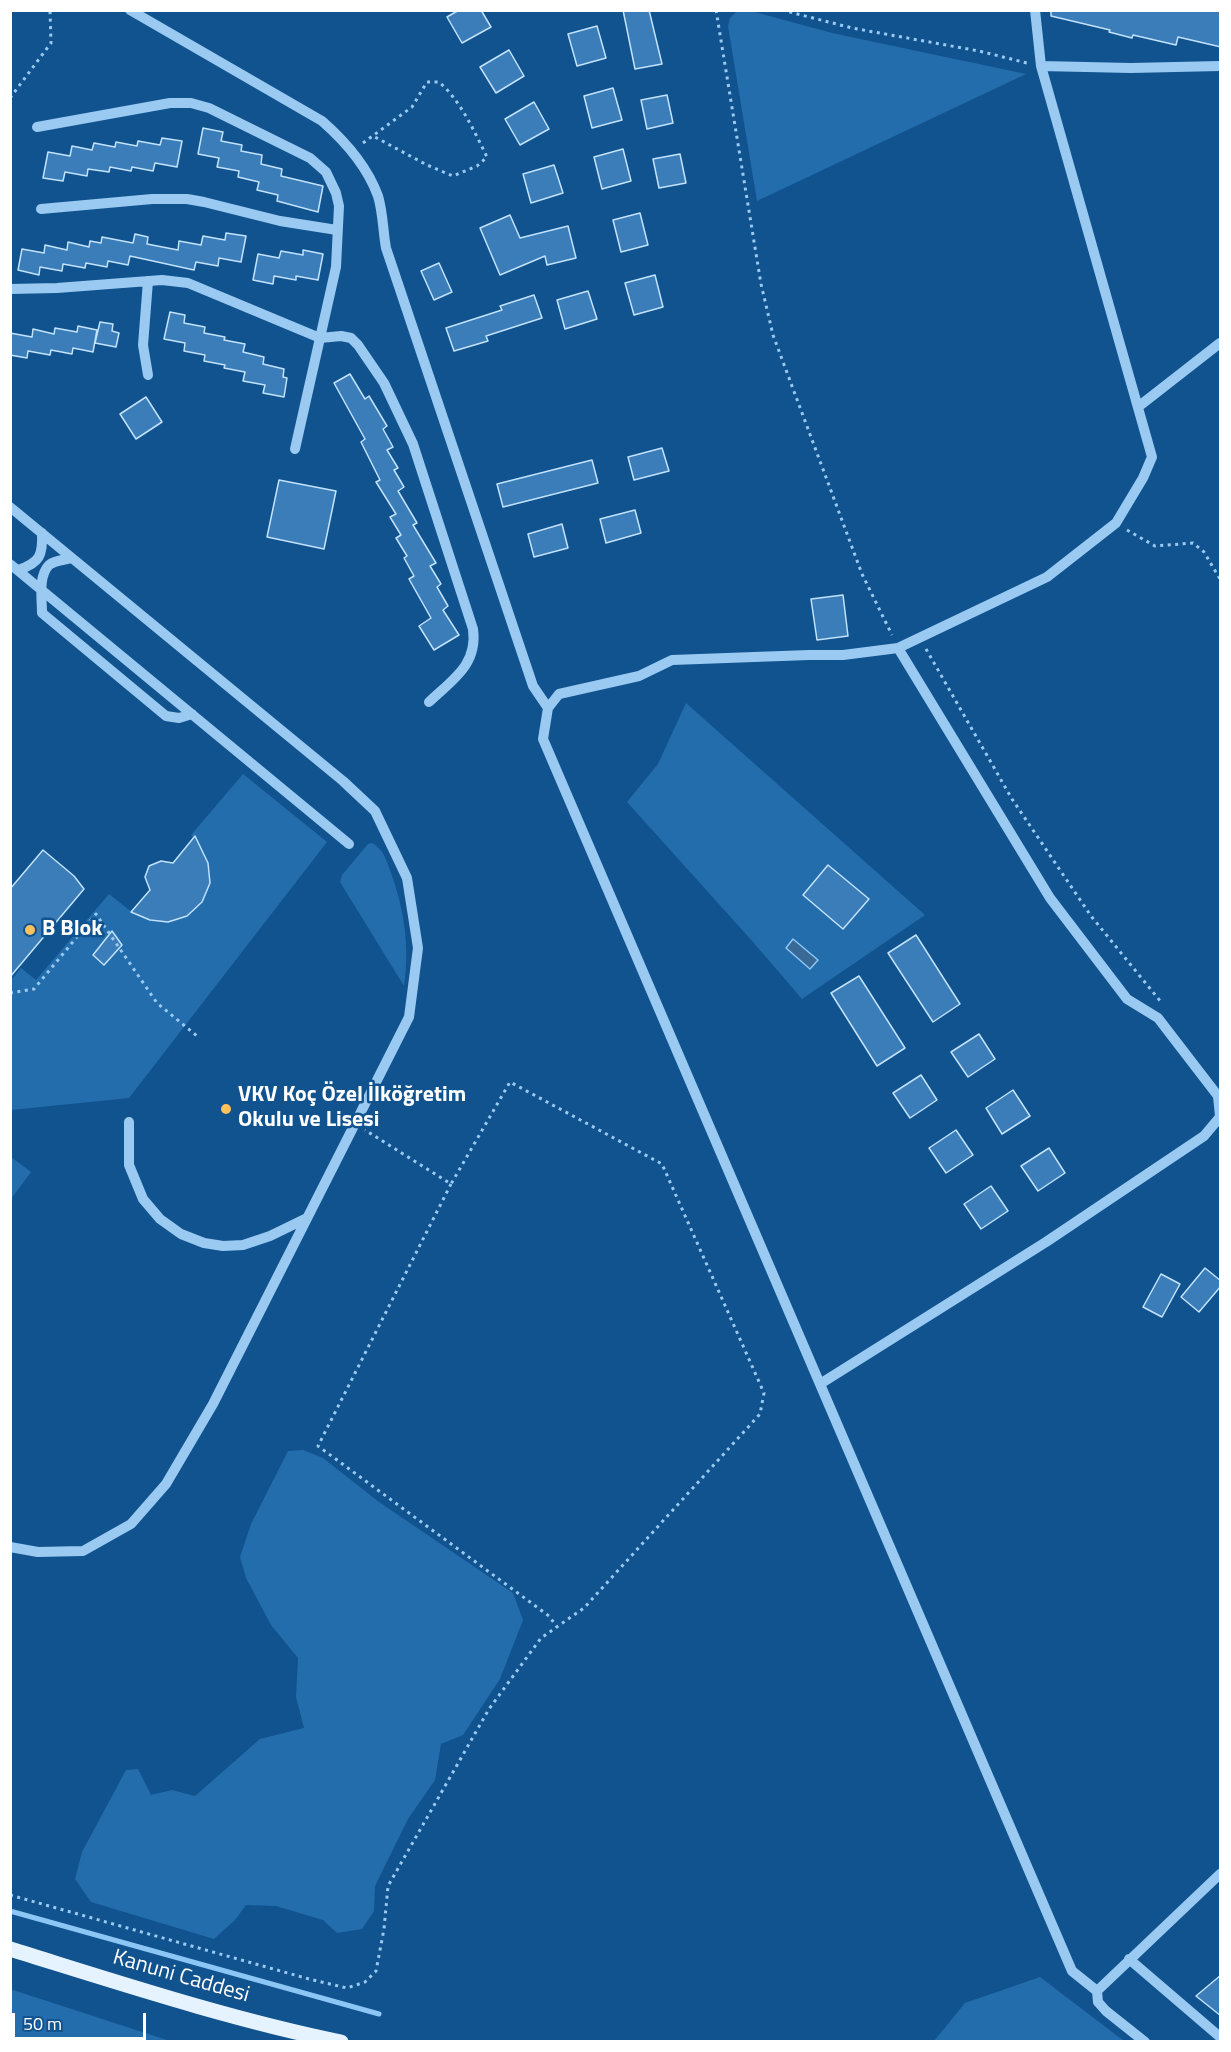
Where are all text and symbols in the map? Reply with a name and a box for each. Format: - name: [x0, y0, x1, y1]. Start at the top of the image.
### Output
- place label: B Blok: [42, 917, 103, 943]
- marker: B Blok: [23, 923, 37, 937]
- place label: VKV Koç Özel İlköğretim Okulu ve Lisesi: [238, 1083, 466, 1134]
- marker: VKV Koç Özel İlköğretim Okulu ve Lisesi: [219, 1102, 233, 1116]
- street label: Kanuni Caddesi: [110, 1945, 252, 2009]
- scale bar: [15, 2001, 148, 2039]
- text: 50 m: [23, 2010, 62, 2037]

